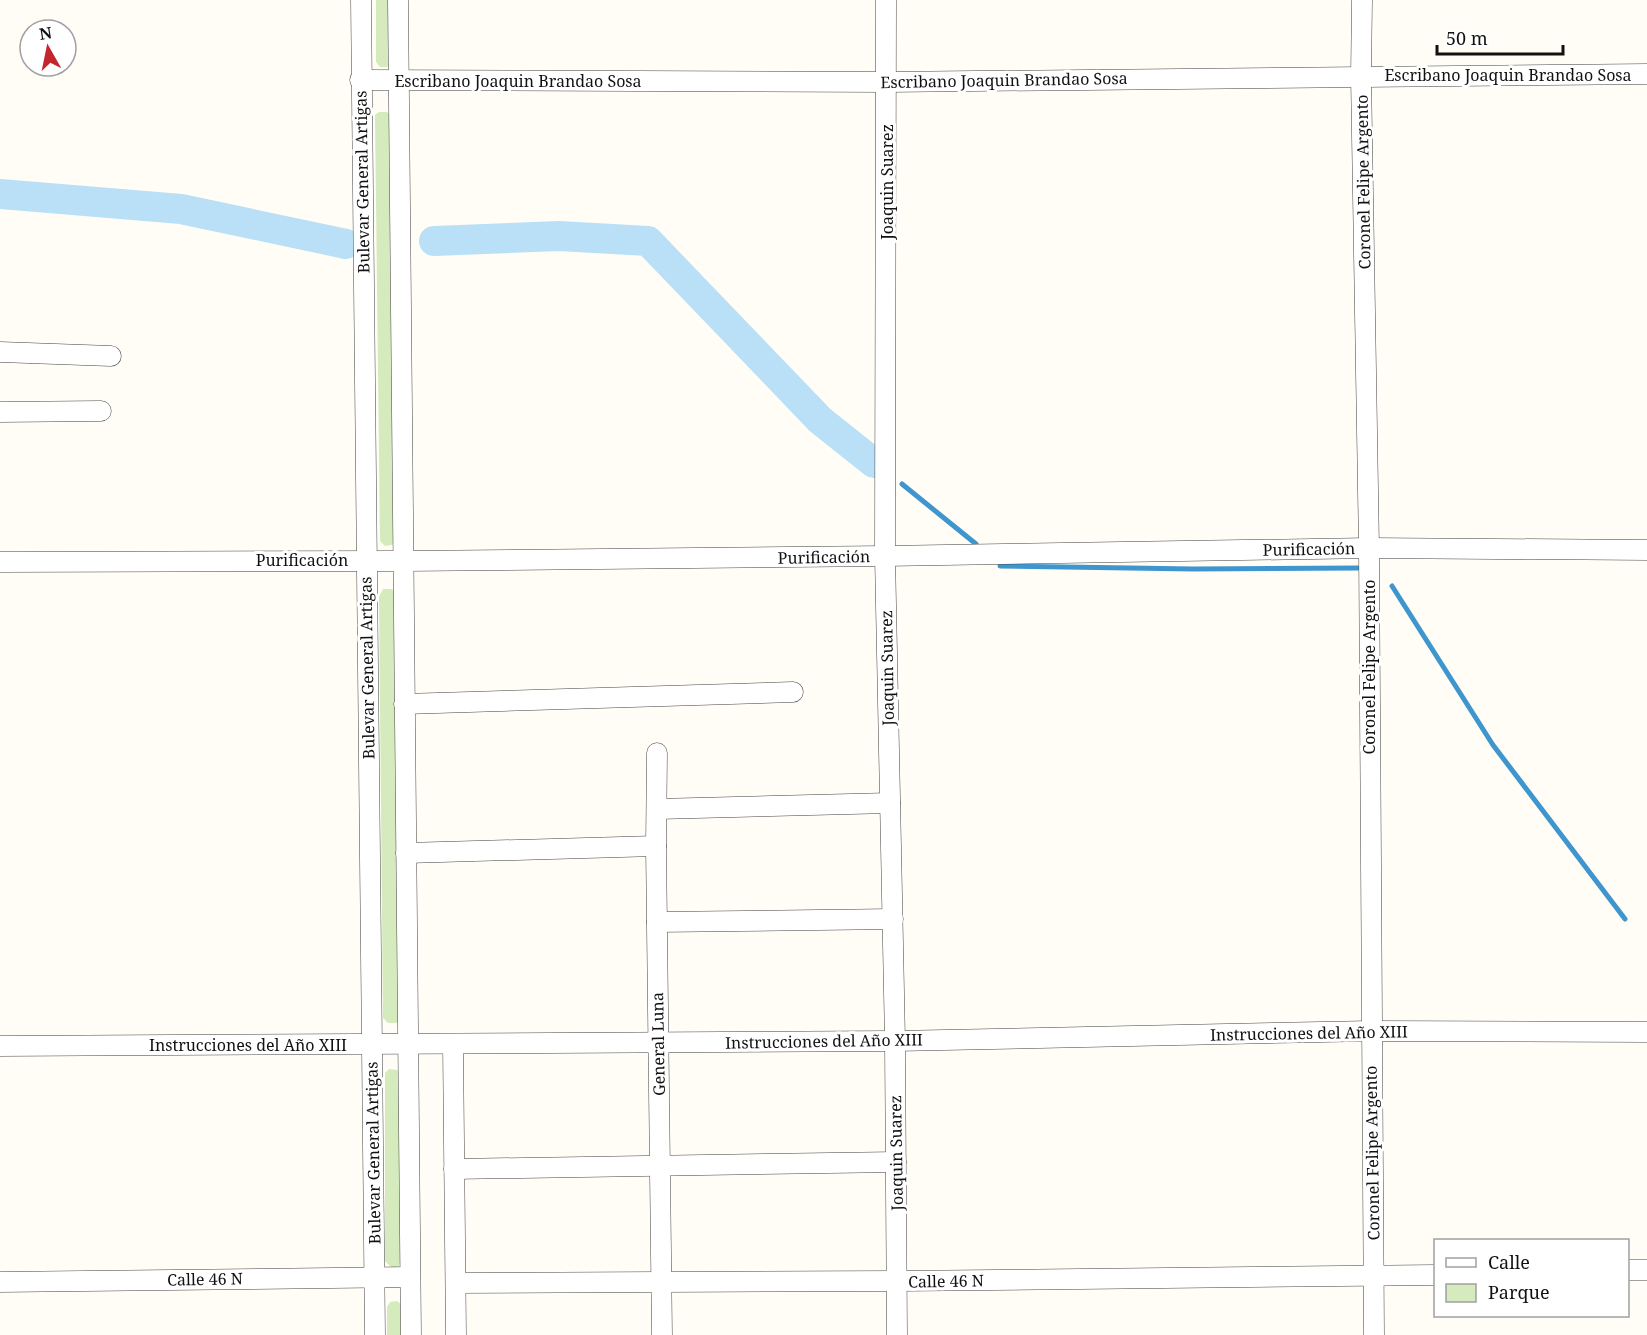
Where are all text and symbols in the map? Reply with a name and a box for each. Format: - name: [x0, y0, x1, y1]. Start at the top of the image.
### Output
- north arrow: [18, 18, 78, 78]
- scale bar: [1437, 18, 1563, 56]
- text: N: [38, 21, 54, 45]
- text: 50 m: [1446, 26, 1488, 50]
- street label: Escribano Joaquin Brandao Sosa: [1384, 64, 1632, 86]
- street label: Escribano Joaquin Brandao Sosa: [880, 67, 1128, 93]
- street label: Escribano Joaquin Brandao Sosa: [394, 70, 642, 92]
- street label: Bulevar General Artigas: [349, 90, 375, 274]
- street label: Coronel Felipe Argento: [1350, 94, 1376, 270]
- street label: Joaquin Suarez: [876, 124, 898, 241]
- street label: Purificación: [1263, 537, 1355, 561]
- street label: Purificación: [778, 545, 870, 569]
- street label: Purificación: [256, 549, 348, 571]
- street label: Bulevar General Artigas: [354, 576, 380, 760]
- street label: Coronel Felipe Argento: [1358, 580, 1380, 754]
- street label: Joaquin Suarez: [875, 610, 899, 727]
- street label: General Luna: [646, 992, 670, 1096]
- street label: Instrucciones del Año XIII: [1210, 1020, 1408, 1046]
- street label: Instrucciones del Año XIII: [725, 1028, 923, 1054]
- street label: Instrucciones del Año XIII: [149, 1034, 347, 1056]
- street label: Bulevar General Artigas: [360, 1061, 386, 1245]
- street label: Coronel Felipe Argento: [1359, 1065, 1385, 1241]
- street label: Joaquin Suarez: [884, 1095, 908, 1212]
- legend: [1434, 1239, 1629, 1317]
- text: Calle: [1488, 1250, 1530, 1274]
- street label: Calle 46 N: [167, 1267, 243, 1291]
- street label: Calle 46 N: [908, 1269, 984, 1293]
- text: Parque: [1488, 1280, 1550, 1304]

